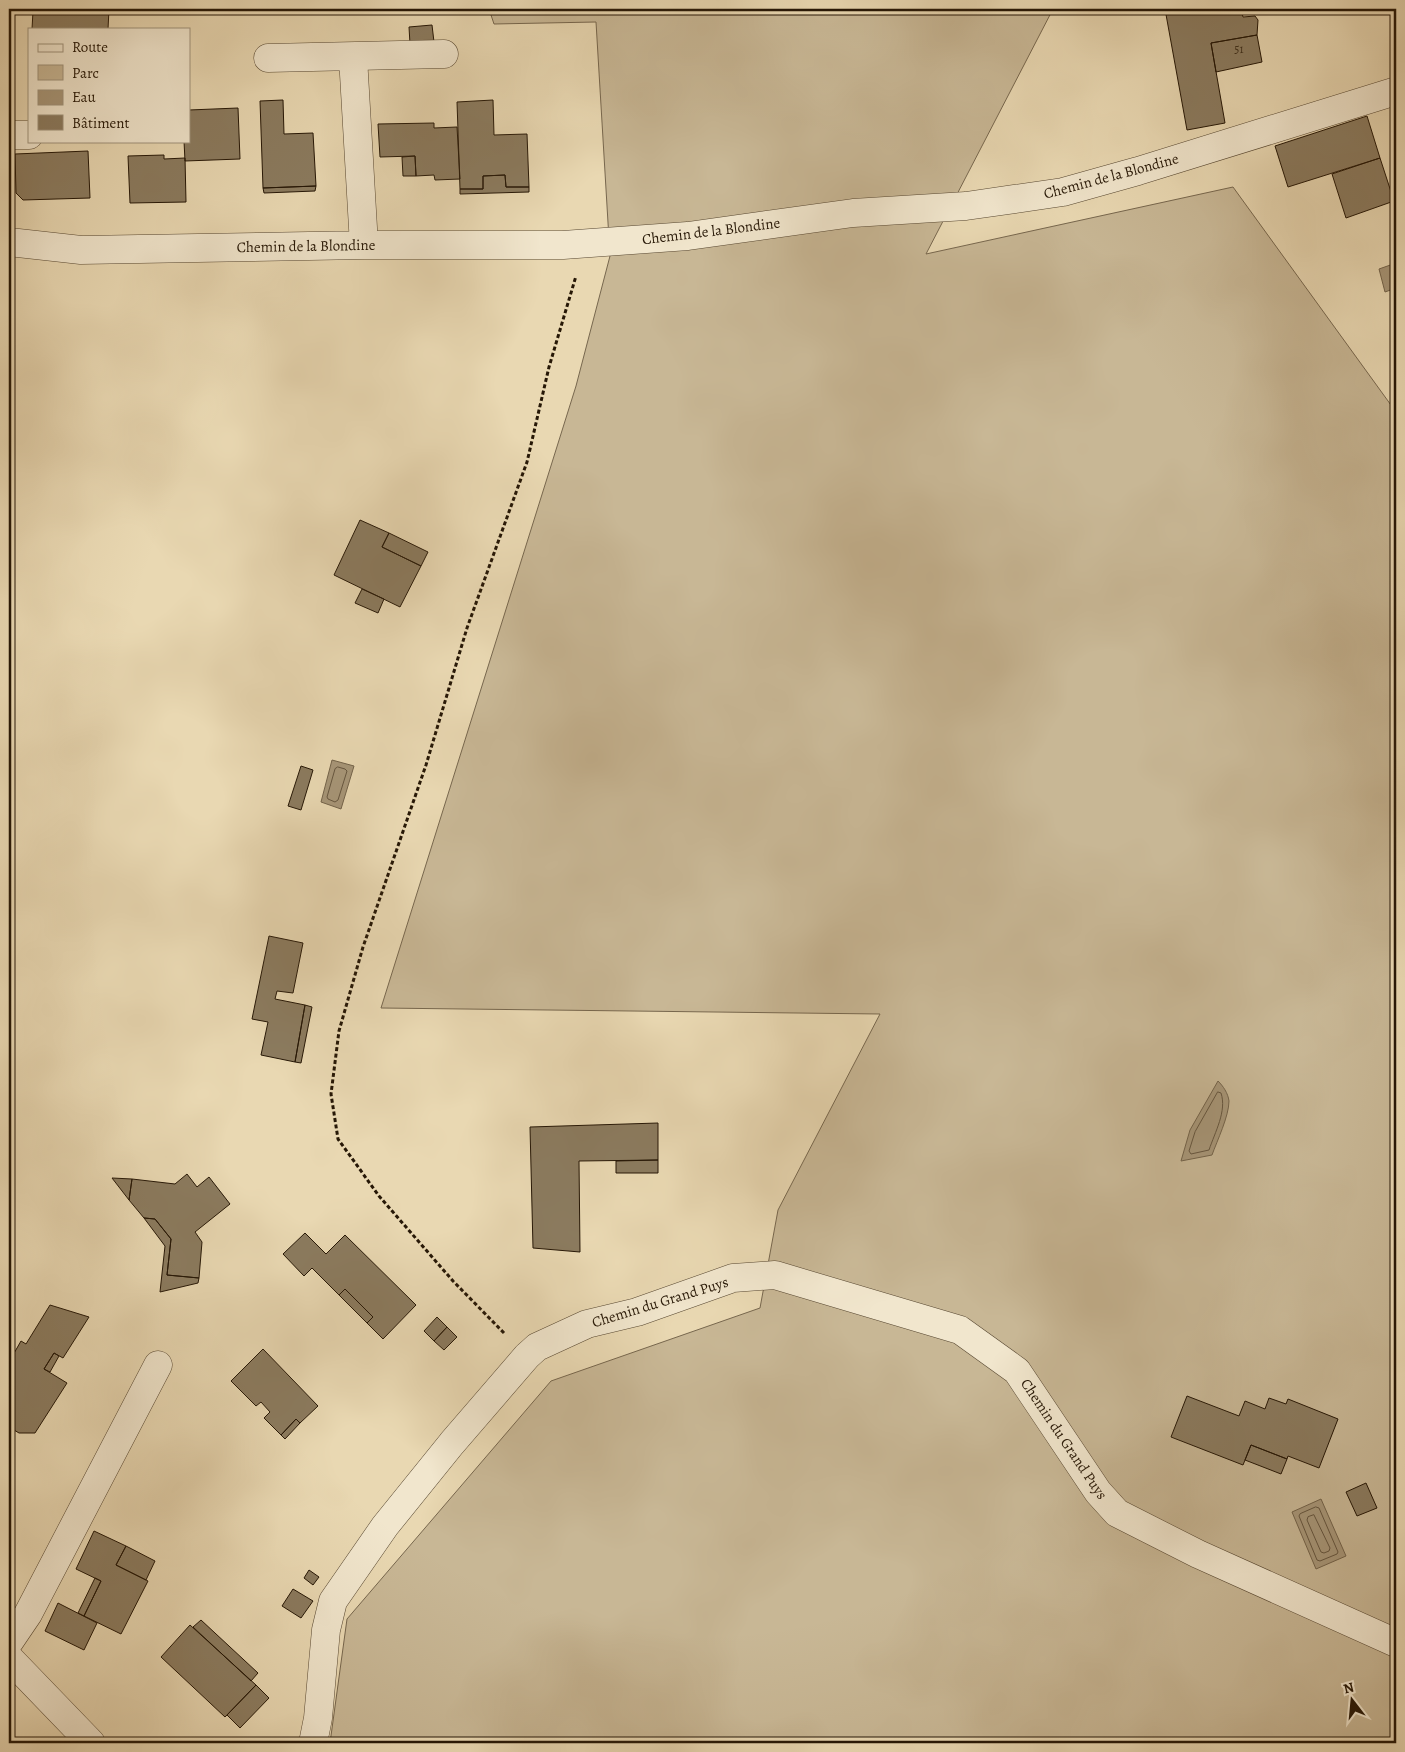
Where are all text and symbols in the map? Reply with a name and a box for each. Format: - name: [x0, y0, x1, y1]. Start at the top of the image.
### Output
- legend: [28, 28, 190, 142]
- text: Route: [72, 37, 108, 57]
- house number: 51: [1234, 41, 1244, 57]
- text: Parc: [72, 63, 99, 83]
- text: Eau: [72, 87, 97, 107]
- text: Bâtiment: [72, 113, 130, 133]
- street label: Chemin de la Blondine: [1041, 148, 1181, 204]
- street label: Chemin de la Blondine: [641, 213, 781, 249]
- street label: Chemin de la Blondine: [236, 235, 376, 257]
- street label: Chemin du Grand Puys: [589, 1272, 731, 1332]
- street label: Chemin du Grand Puys: [1016, 1375, 1112, 1503]
- north arrow: [1328, 1674, 1378, 1724]
- text: N: [1341, 1677, 1356, 1699]

